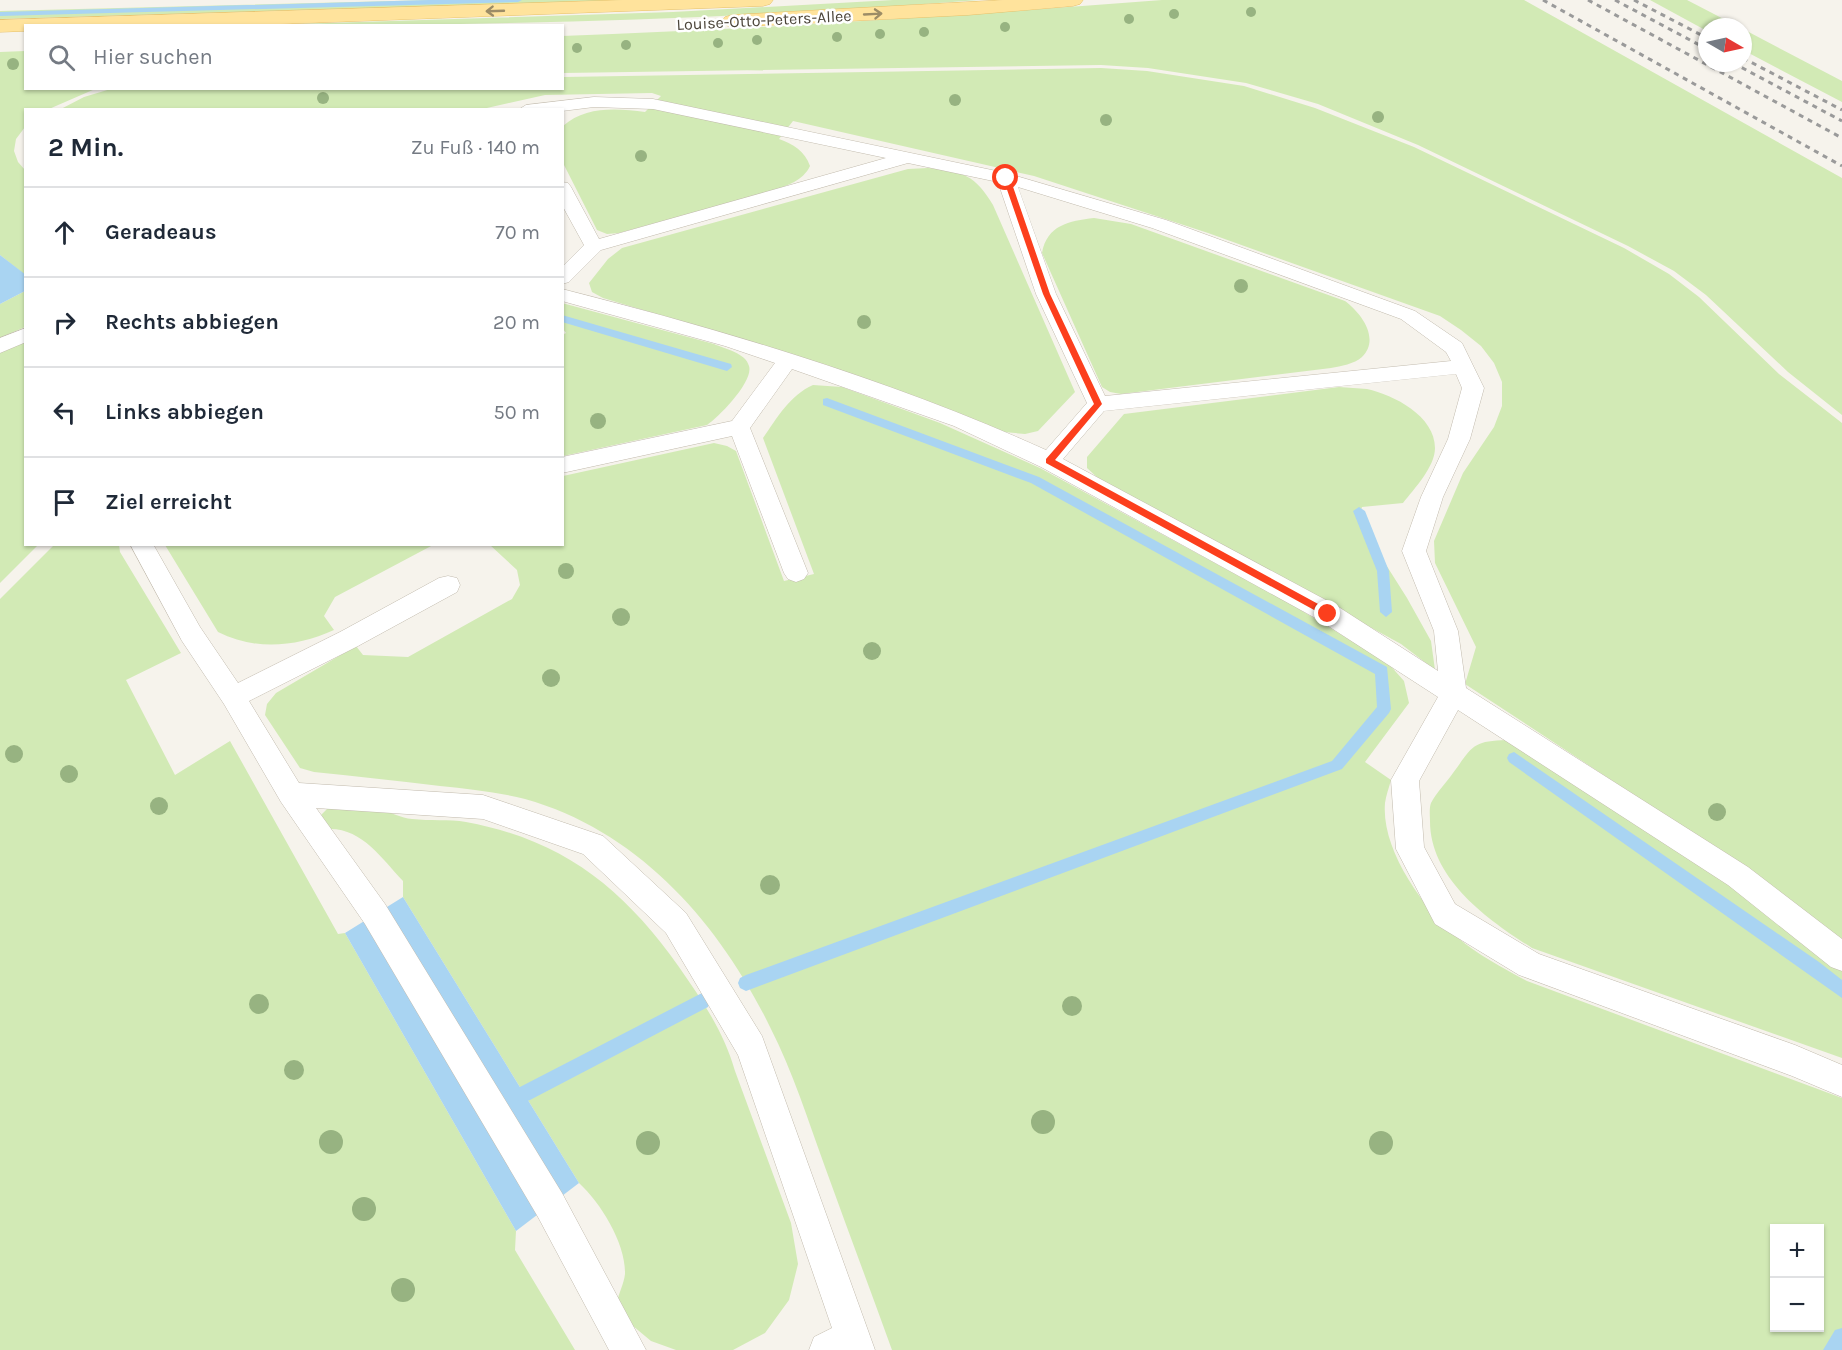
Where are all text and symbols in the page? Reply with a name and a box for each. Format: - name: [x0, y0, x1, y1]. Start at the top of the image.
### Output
- one-way arrow: [486, 6, 506, 17]
- street label: Louise-Otto-Peters-Allee: [676, 6, 852, 34]
- one-way arrow: [862, 8, 882, 19]
- north arrow: [1698, 18, 1752, 72]
- search box: [24, 24, 564, 90]
- icon: search: [45, 41, 78, 74]
- text: Hier suchen: [93, 44, 213, 70]
- text: 2 Min.: [48, 132, 123, 163]
- text: Zu Fuß · 140 m: [411, 136, 540, 159]
- route start: [992, 164, 1018, 190]
- icon: ahead: [48, 216, 81, 249]
- text: Geradeaus: [105, 219, 217, 245]
- text: 70 m: [495, 221, 540, 244]
- icon: right: [48, 306, 81, 339]
- text: Rechts abbiegen: [105, 309, 279, 335]
- text: 20 m: [493, 311, 540, 334]
- icon: left: [48, 396, 81, 429]
- text: Links abbiegen: [105, 399, 264, 425]
- text: 50 m: [493, 401, 540, 424]
- icon: arrive: [48, 486, 81, 519]
- text: Ziel erreicht: [105, 489, 232, 515]
- route end: [1314, 600, 1340, 626]
- map controls: [1770, 1224, 1824, 1332]
- button: +: [1770, 1224, 1824, 1278]
- button: −: [1770, 1278, 1824, 1332]

